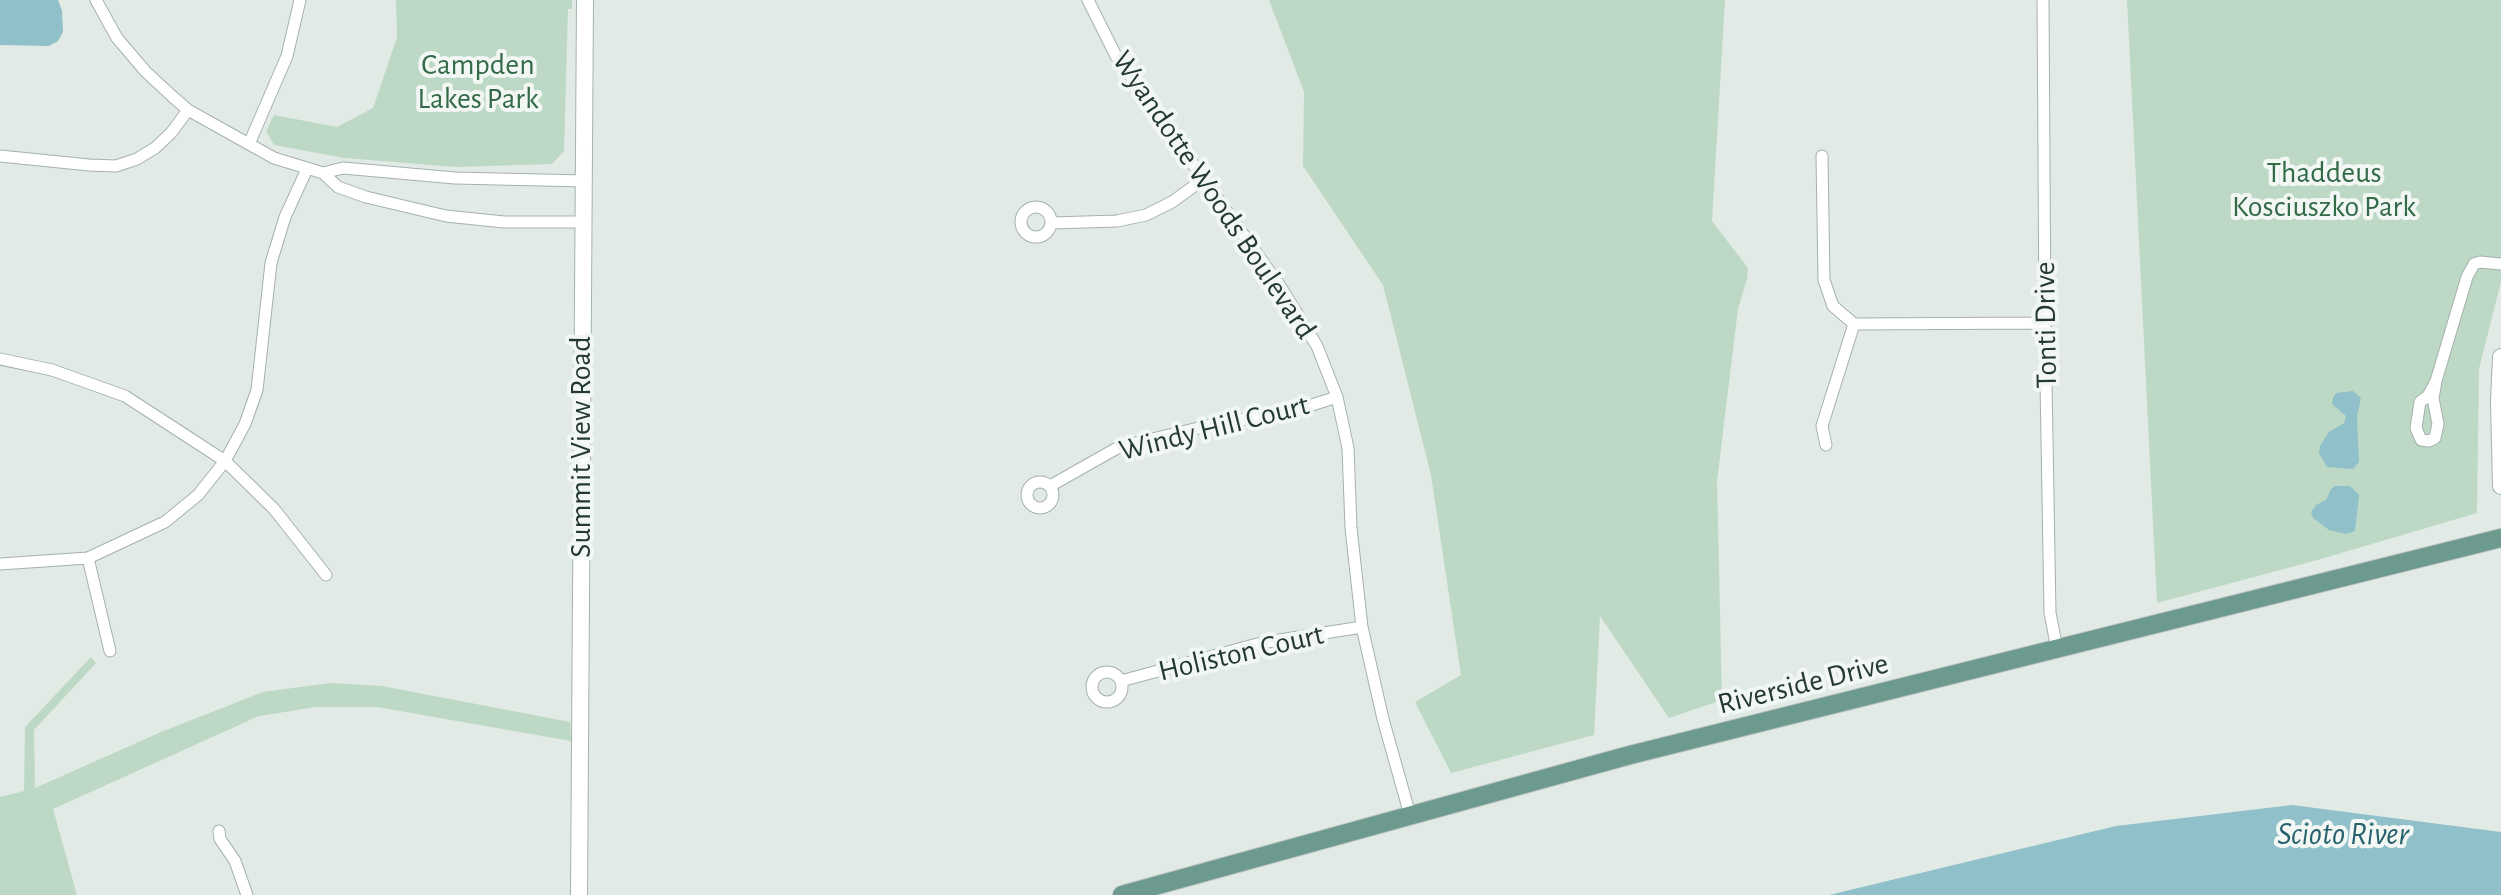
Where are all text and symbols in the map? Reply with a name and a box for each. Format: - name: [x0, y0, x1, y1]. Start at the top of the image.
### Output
- street label: Wyandotte Woods Boulevard: [1104, 44, 1324, 346]
- park label: Campden Lakes Park: [417, 47, 539, 118]
- park label: Thaddeus Kosciuszko Park: [2232, 155, 2416, 226]
- street label: Tonti Drive: [2027, 261, 2065, 389]
- street label: Summit View Road: [563, 336, 599, 558]
- street label: Windy Hill Court: [1115, 387, 1313, 469]
- street label: Holiston Court: [1155, 617, 1327, 689]
- street label: Riverside Drive: [1714, 645, 1892, 723]
- water label: Scioto River: [2277, 815, 2409, 853]

